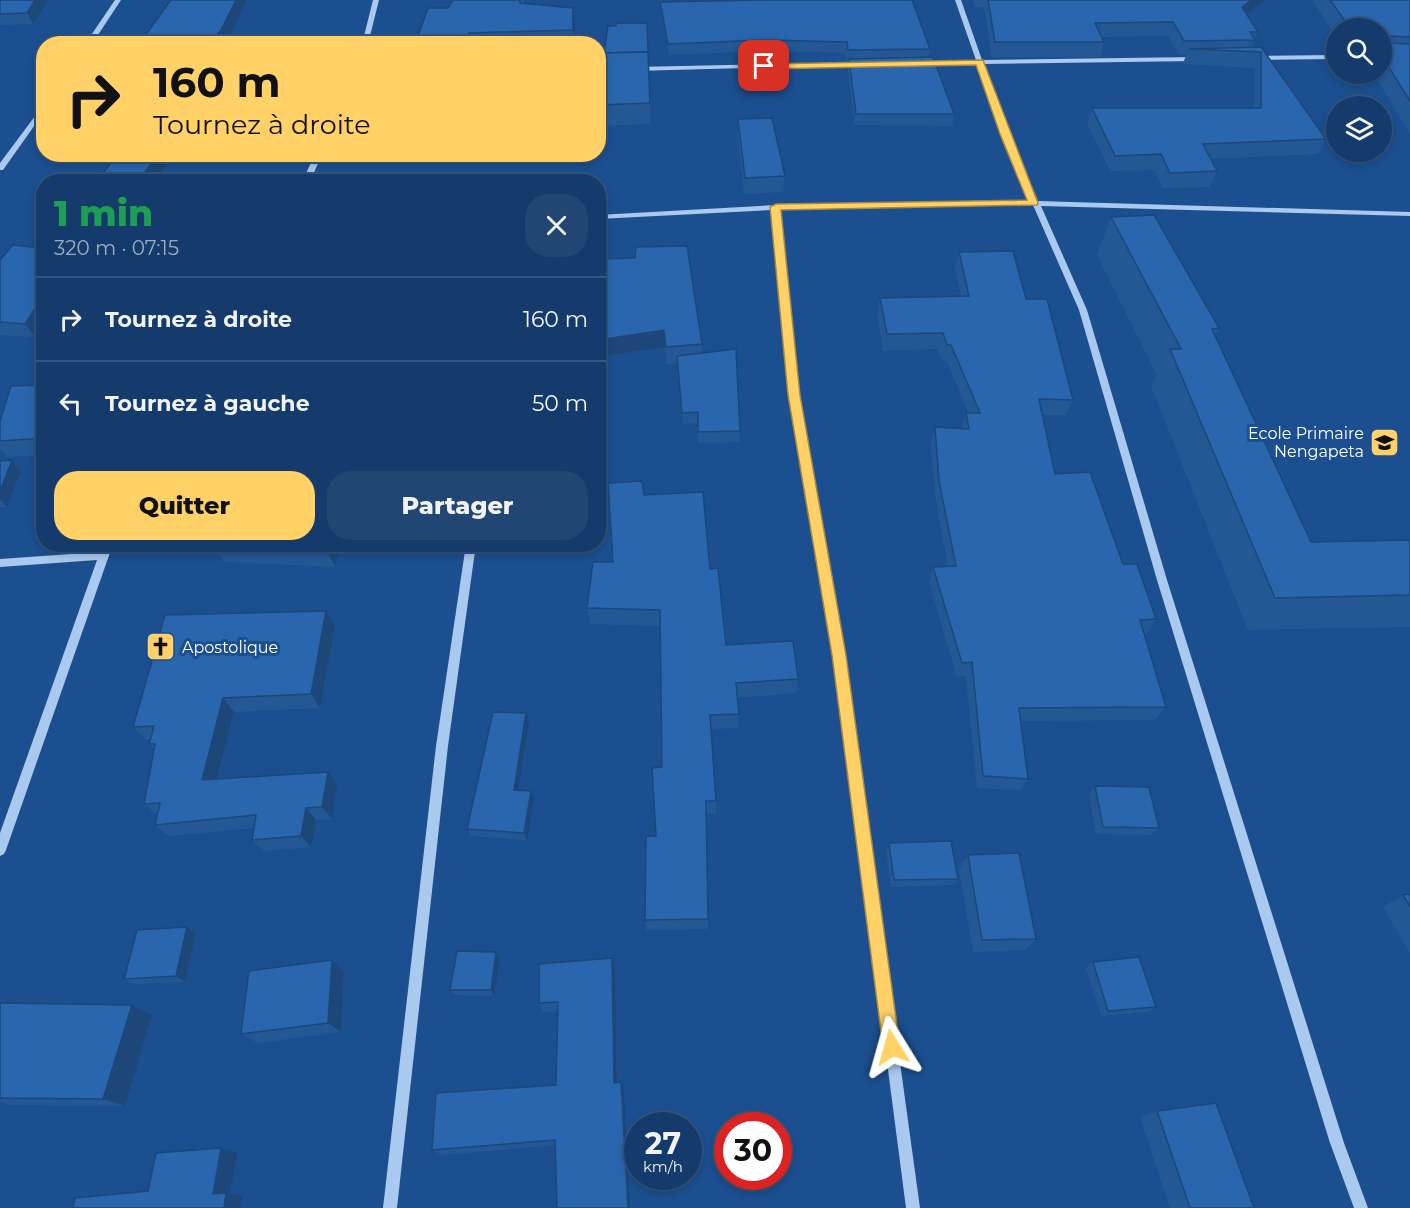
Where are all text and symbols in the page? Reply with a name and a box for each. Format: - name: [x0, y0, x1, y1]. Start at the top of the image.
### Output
- map controls: [1326, 18, 1392, 162]
- button: search: [1326, 18, 1392, 84]
- pin: [738, 40, 789, 91]
- icon: arrive: [747, 49, 780, 82]
- text: 160 m: [153, 56, 281, 108]
- icon: right: [54, 60, 132, 138]
- button: layers: [1326, 96, 1392, 162]
- text: Tournez à droite: [153, 108, 371, 141]
- text: 1 min: [54, 191, 153, 235]
- button: close: [525, 194, 588, 257]
- text: 320 m · 07:15: [54, 236, 179, 260]
- icon: right: [54, 303, 87, 336]
- text: Tournez à droite: [105, 306, 292, 333]
- text: 160 m: [523, 306, 588, 333]
- icon: left: [54, 387, 87, 420]
- text: Tournez à gauche: [105, 390, 310, 417]
- text: 50 m: [532, 390, 588, 417]
- place label: Ecole Primaire Nengapeta: [1248, 424, 1364, 461]
- school or university icon: Ecole Primaire Nengapeta: [1369, 426, 1401, 458]
- button: Quitter: [54, 471, 315, 540]
- button: Partager: [327, 471, 588, 540]
- church icon: Apostolique: [145, 631, 177, 663]
- place label: Apostolique: [182, 638, 278, 657]
- position arrow: [860, 1015, 924, 1079]
- speed limit sign: 30: [714, 1112, 792, 1190]
- text: 27: [645, 1125, 681, 1162]
- text: km/h: [643, 1157, 683, 1176]

